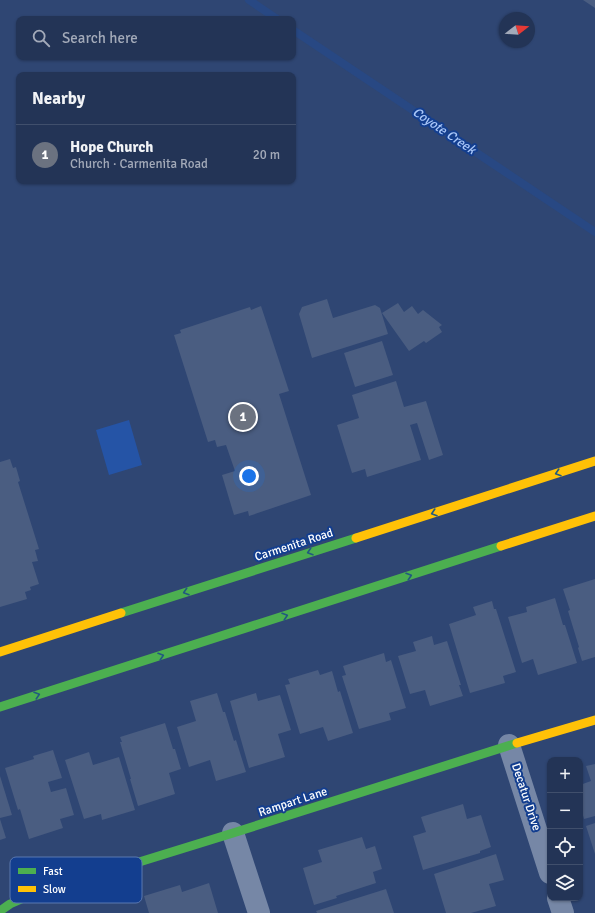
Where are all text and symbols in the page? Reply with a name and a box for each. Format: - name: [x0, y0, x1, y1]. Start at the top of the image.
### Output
- north arrow: [499, 12, 535, 48]
- search box: [16, 16, 296, 60]
- icon: search: [30, 27, 52, 49]
- text: Search here: [62, 29, 138, 47]
- text: Nearby: [32, 88, 85, 109]
- water label: Coyote Creek: [409, 104, 480, 159]
- text: Hope Church: [70, 138, 153, 156]
- text: 1: [41, 147, 49, 163]
- text: 20 m: [253, 147, 280, 163]
- text: Church · Carmenita Road: [70, 156, 208, 172]
- pin: 1: [230, 402, 256, 432]
- your location: [239, 466, 259, 486]
- one-way arrow: [555, 468, 562, 477]
- one-way arrow: [431, 508, 438, 516]
- street label: Carmenita Road: [253, 525, 335, 565]
- one-way arrow: [307, 547, 314, 556]
- one-way arrow: [405, 572, 412, 581]
- one-way arrow: [183, 587, 190, 596]
- one-way arrow: [281, 612, 288, 621]
- one-way arrow: [157, 652, 164, 661]
- one-way arrow: [33, 692, 40, 700]
- map controls: [547, 757, 583, 901]
- button: +: [547, 757, 583, 793]
- street label: Decatur Drive: [508, 761, 544, 833]
- street label: Rampart Lane: [257, 784, 329, 820]
- button: −: [547, 793, 583, 829]
- button: locate: [547, 829, 583, 865]
- legend: [10, 857, 142, 903]
- text: Fast: [43, 865, 63, 878]
- button: layers: [547, 865, 583, 901]
- text: Slow: [43, 883, 66, 896]

